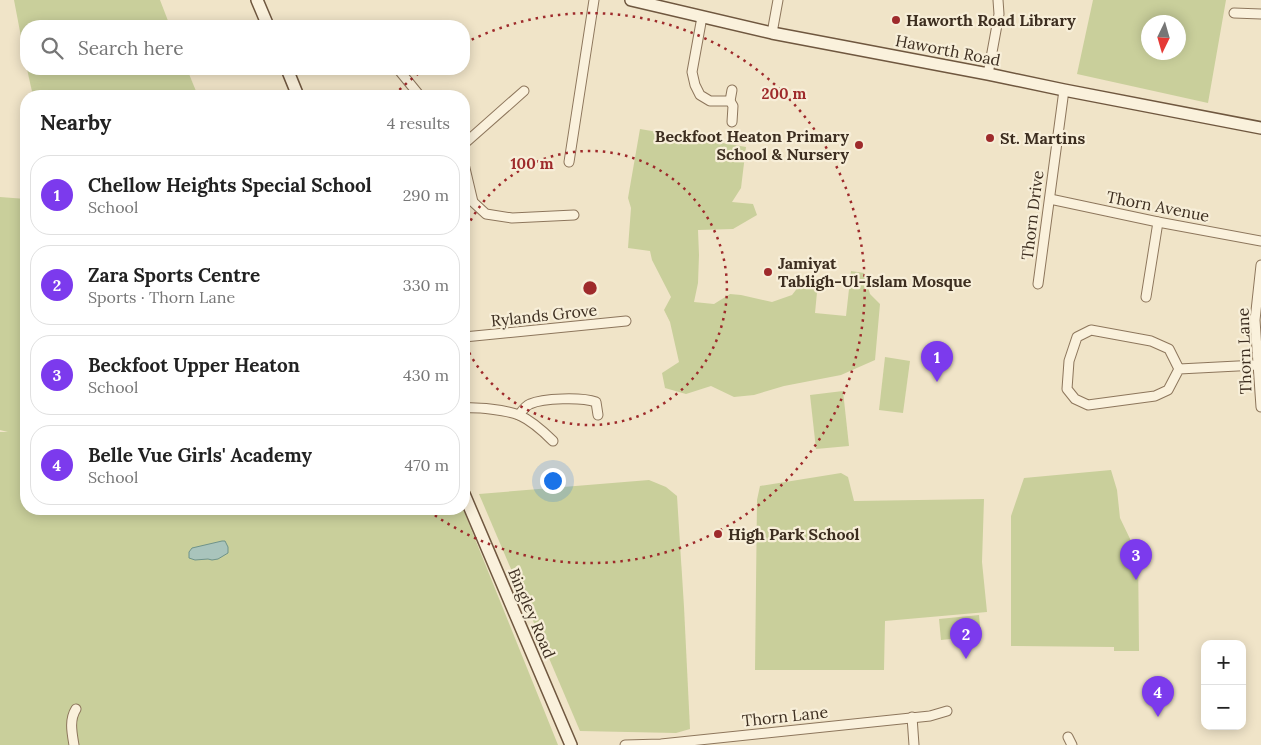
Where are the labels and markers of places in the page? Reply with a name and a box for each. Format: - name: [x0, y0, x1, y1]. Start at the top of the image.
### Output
- place label: Haworth Road Library: [906, 10, 1076, 30]
- marker: Haworth Road Library: [890, 14, 902, 26]
- place label: Beckfoot Heaton Primary School & Nursery: [655, 126, 849, 164]
- place label: St. Martins: [1000, 128, 1086, 148]
- marker: St. Martins: [984, 132, 996, 144]
- marker: Beckfoot Heaton Primary School & Nursery: [853, 139, 865, 151]
- place label: Jamiyat Tabligh-Ul-Islam Mosque: [778, 253, 972, 291]
- marker: Jamiyat Tabligh-Ul-Islam Mosque: [762, 266, 774, 278]
- centre of rings: [581, 279, 599, 297]
- pin: 1: [921, 341, 953, 382]
- place label: High Park School: [728, 524, 859, 544]
- marker: High Park School: [712, 528, 724, 540]
- pin: 3: [1120, 539, 1152, 580]
- pin: 2: [950, 618, 982, 659]
- pin: 4: [1142, 676, 1174, 717]

